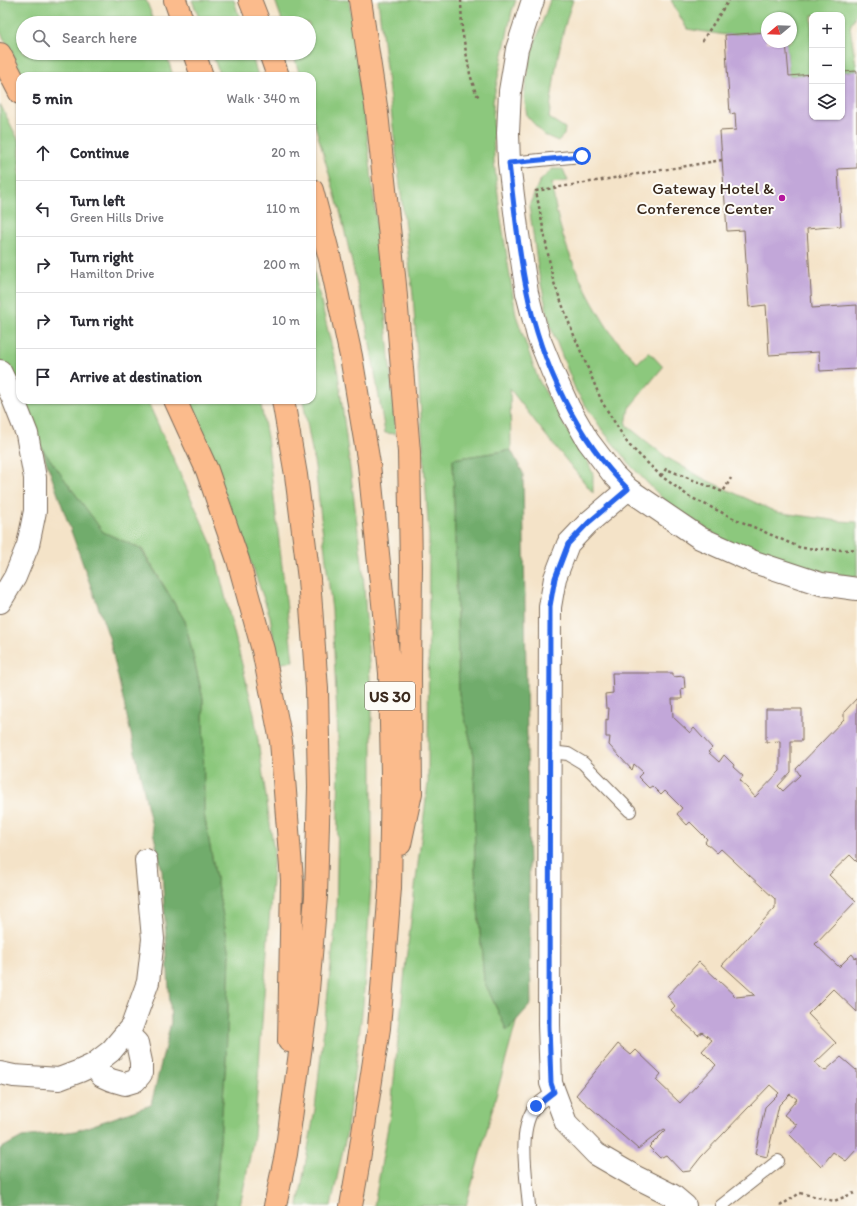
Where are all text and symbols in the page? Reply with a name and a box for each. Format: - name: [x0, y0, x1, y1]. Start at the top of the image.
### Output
- north arrow: [761, 12, 797, 48]
- map controls: [809, 12, 845, 120]
- button: +: [809, 12, 845, 48]
- search box: [16, 16, 316, 60]
- icon: search: [30, 27, 52, 49]
- text: Search here: [62, 29, 137, 47]
- button: −: [809, 48, 845, 84]
- button: layers: [809, 84, 845, 120]
- text: 5 min: [32, 88, 72, 108]
- text: Walk · 340 m: [227, 91, 300, 106]
- icon: ahead: [32, 142, 54, 164]
- text: Continue: [70, 144, 129, 162]
- text: 20 m: [271, 145, 300, 160]
- route start: [573, 147, 591, 165]
- place label: Gateway Hotel & Conference Center: [636, 178, 775, 218]
- text: Turn left: [70, 192, 125, 210]
- marker: Gateway Hotel & Conference Center: [777, 193, 787, 203]
- icon: left: [32, 198, 54, 220]
- text: 110 m: [266, 201, 300, 216]
- text: Green Hills Drive: [70, 210, 164, 225]
- text: Turn right: [70, 248, 134, 266]
- icon: right: [32, 254, 54, 276]
- text: 200 m: [263, 257, 300, 272]
- text: Hamilton Drive: [70, 266, 155, 281]
- icon: right: [32, 310, 54, 332]
- text: Turn right: [70, 312, 134, 330]
- text: 10 m: [272, 313, 300, 328]
- icon: arrive: [32, 366, 54, 388]
- text: Arrive at destination: [70, 368, 202, 386]
- road number: US 30: [365, 682, 415, 710]
- route end: [527, 1097, 545, 1115]

